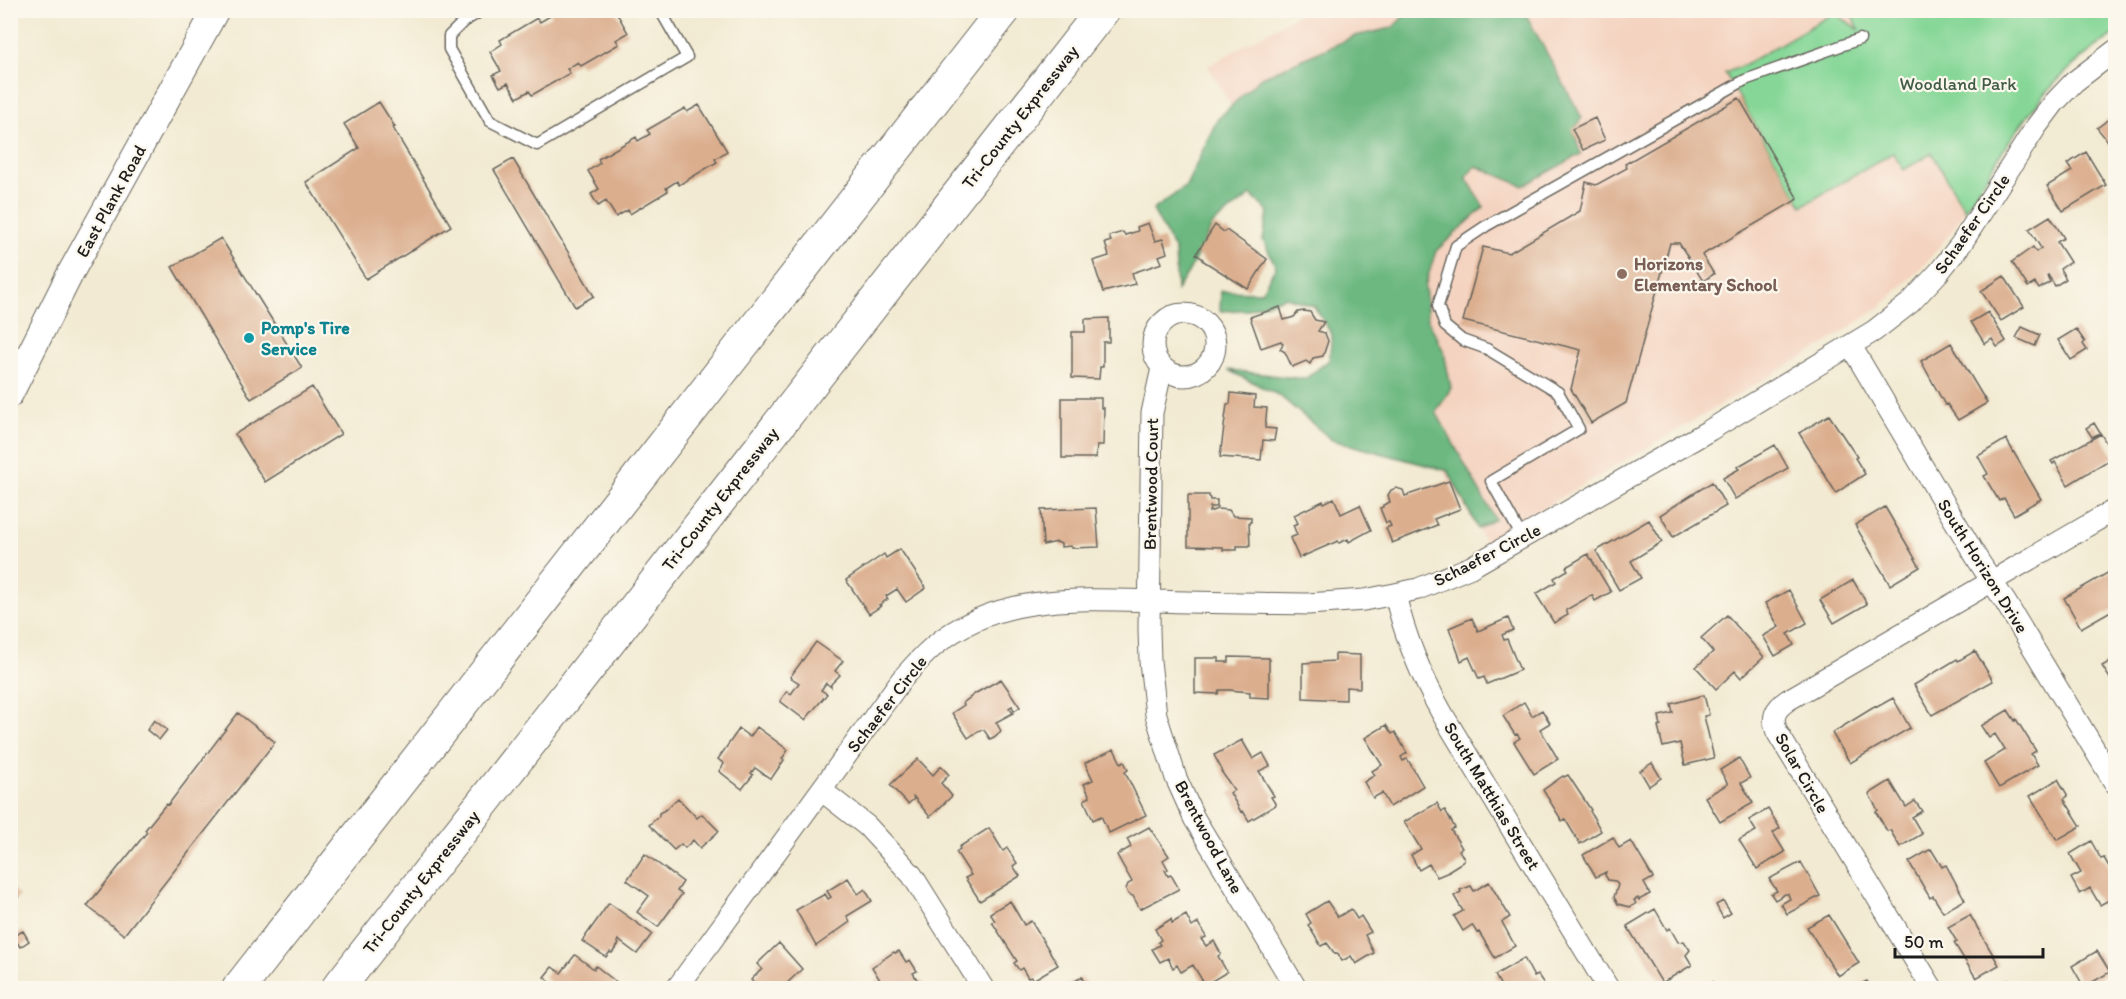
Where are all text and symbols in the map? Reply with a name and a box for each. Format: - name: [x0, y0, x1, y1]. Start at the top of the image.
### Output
- street label: Tri-County Expressway: [957, 40, 1083, 193]
- park label: Woodland Park: [1900, 73, 2017, 95]
- street label: East Plank Road: [71, 141, 151, 261]
- street label: Schaefer Circle: [1929, 170, 2015, 278]
- place label: Horizons Elementary School: [1634, 253, 1778, 296]
- marker: Horizons Elementary School: [1615, 267, 1629, 281]
- place label: Pomp's Tire Service: [261, 317, 350, 360]
- marker: Pomp's Tire Service: [242, 331, 256, 345]
- street label: Brentwood Court: [1139, 417, 1163, 550]
- street label: Tri-County Expressway: [657, 422, 783, 575]
- street label: South Horizon Drive: [1933, 495, 2033, 637]
- street label: Schaefer Circle: [1430, 519, 1544, 591]
- street label: Schaefer Circle: [842, 651, 932, 757]
- street label: South Matthias Street: [1439, 718, 1545, 874]
- street label: Solar Circle: [1770, 729, 1834, 817]
- street label: Brentwood Lane: [1170, 777, 1248, 897]
- street label: Tri-County Expressway: [358, 805, 484, 958]
- scale bar: [1895, 921, 2044, 959]
- text: 50 m: [1904, 931, 1944, 953]

